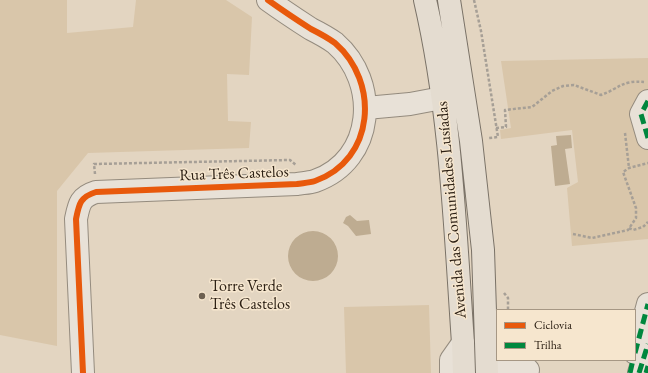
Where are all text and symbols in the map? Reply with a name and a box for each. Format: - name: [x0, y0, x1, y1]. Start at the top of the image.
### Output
- street label: Avenida das Comunidades Lusíadas: [433, 100, 471, 320]
- street label: Rua Três Castelos: [179, 162, 289, 186]
- place label: Torre Verde Três Castelos: [210, 277, 290, 315]
- marker: Torre Verde Três Castelos: [197, 291, 207, 301]
- legend: [496, 309, 636, 361]
- text: Ciclovia: [534, 317, 572, 333]
- text: Trilha: [534, 337, 562, 353]

